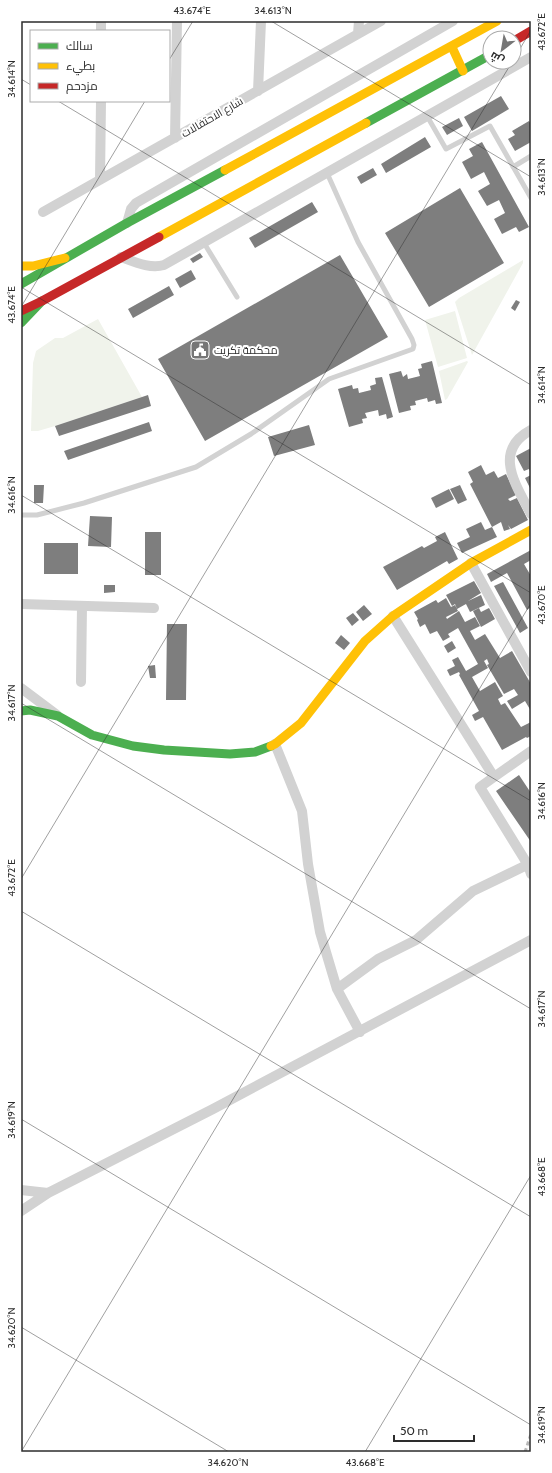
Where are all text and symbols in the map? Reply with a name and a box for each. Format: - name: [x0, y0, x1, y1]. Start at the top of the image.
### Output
- text: 43.674°E: [173, 4, 211, 17]
- text: 34.613°N: [254, 4, 292, 17]
- text: 43.672°E: [535, 13, 548, 51]
- legend: [30, 30, 170, 102]
- north arrow: [482, 30, 522, 70]
- text: سالك: [66, 38, 93, 53]
- text: ش: [487, 49, 507, 68]
- text: بطيء: [66, 58, 95, 76]
- text: 34.614°N: [5, 60, 18, 98]
- text: مزدحم: [66, 78, 98, 94]
- street label: شارع الاحتفالات: [179, 94, 246, 141]
- text: 34.613°N: [535, 158, 548, 196]
- text: 43.674°E: [5, 286, 18, 324]
- public building icon: محكمة تكريت: [189, 339, 211, 361]
- place label: محكمة تكريت: [214, 343, 277, 357]
- text: 34.614°N: [535, 366, 548, 404]
- text: 34.616°N: [5, 476, 18, 514]
- text: 43.670°E: [535, 585, 548, 625]
- text: 34.617°N: [5, 685, 18, 721]
- text: 34.616°N: [535, 782, 548, 820]
- text: 43.672°E: [5, 859, 18, 897]
- text: 34.617°N: [535, 991, 548, 1027]
- text: 34.619°N: [5, 1101, 18, 1139]
- text: 43.668°E: [535, 1157, 548, 1197]
- text: 34.620°N: [5, 1308, 18, 1348]
- text: 34.619°N: [535, 1406, 548, 1444]
- scale bar: [394, 1417, 474, 1443]
- text: 50 m: [400, 1423, 428, 1438]
- text: 34.620°N: [208, 1456, 248, 1469]
- text: 43.668°E: [345, 1456, 385, 1469]

